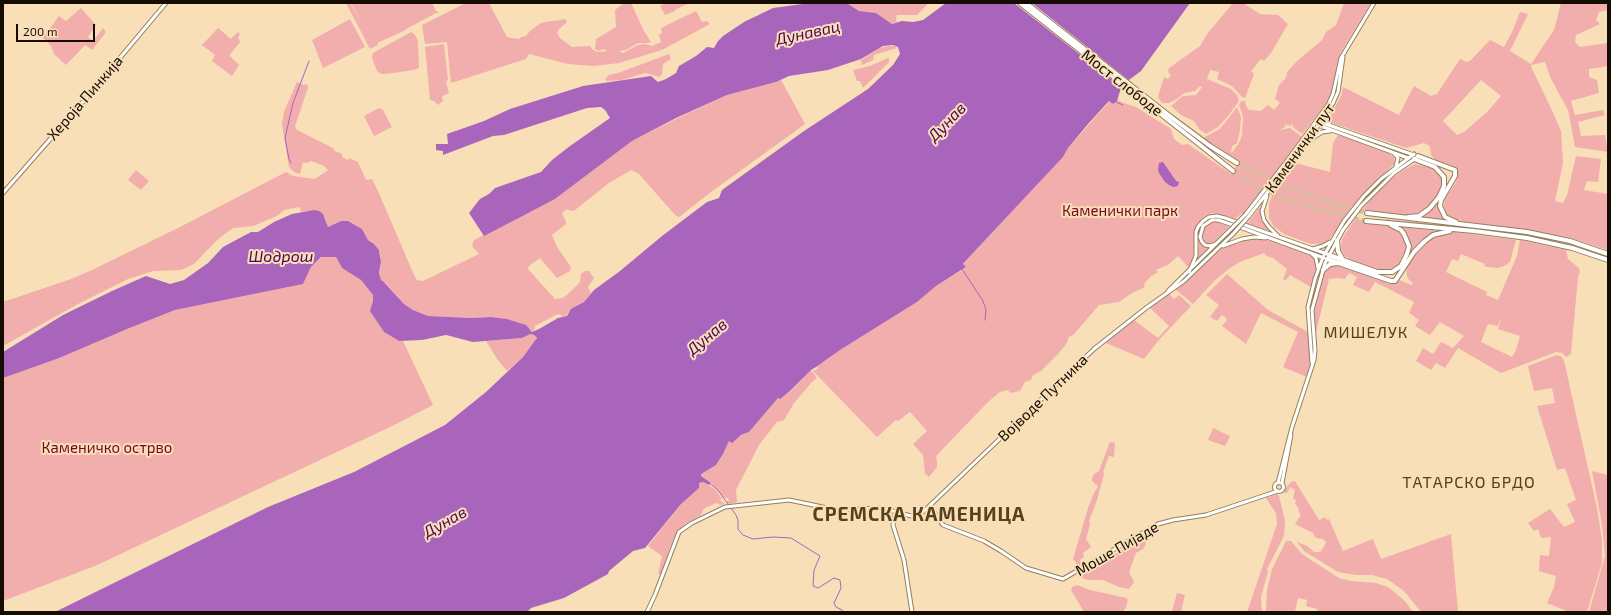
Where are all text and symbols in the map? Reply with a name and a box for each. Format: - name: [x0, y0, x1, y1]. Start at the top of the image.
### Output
- scale bar: [18, 16, 97, 42]
- water label: Дунавац: [774, 17, 842, 49]
- text: 200 m: [23, 24, 57, 38]
- street label: Мост слободе: [1078, 46, 1166, 120]
- street label: Хероја Пинкија: [43, 52, 127, 144]
- water label: Дунав: [924, 99, 970, 145]
- street label: Каменички пут: [1262, 100, 1338, 196]
- park label: Каменички парк: [1062, 202, 1178, 220]
- water label: Шодрош: [249, 247, 313, 267]
- water label: Дунав: [683, 315, 731, 359]
- district label: МИШЕЛУК: [1324, 323, 1408, 343]
- street label: Војводе Путника: [994, 351, 1092, 445]
- park label: Каменичко острво: [42, 439, 172, 457]
- district label: ТАТАРСКО БРДО: [1402, 473, 1536, 493]
- water label: Дунав: [420, 502, 470, 542]
- district label: СРЕМСКА КАМЕНИЦА: [812, 504, 1026, 526]
- street label: Моше Пијаде: [1072, 518, 1162, 580]

